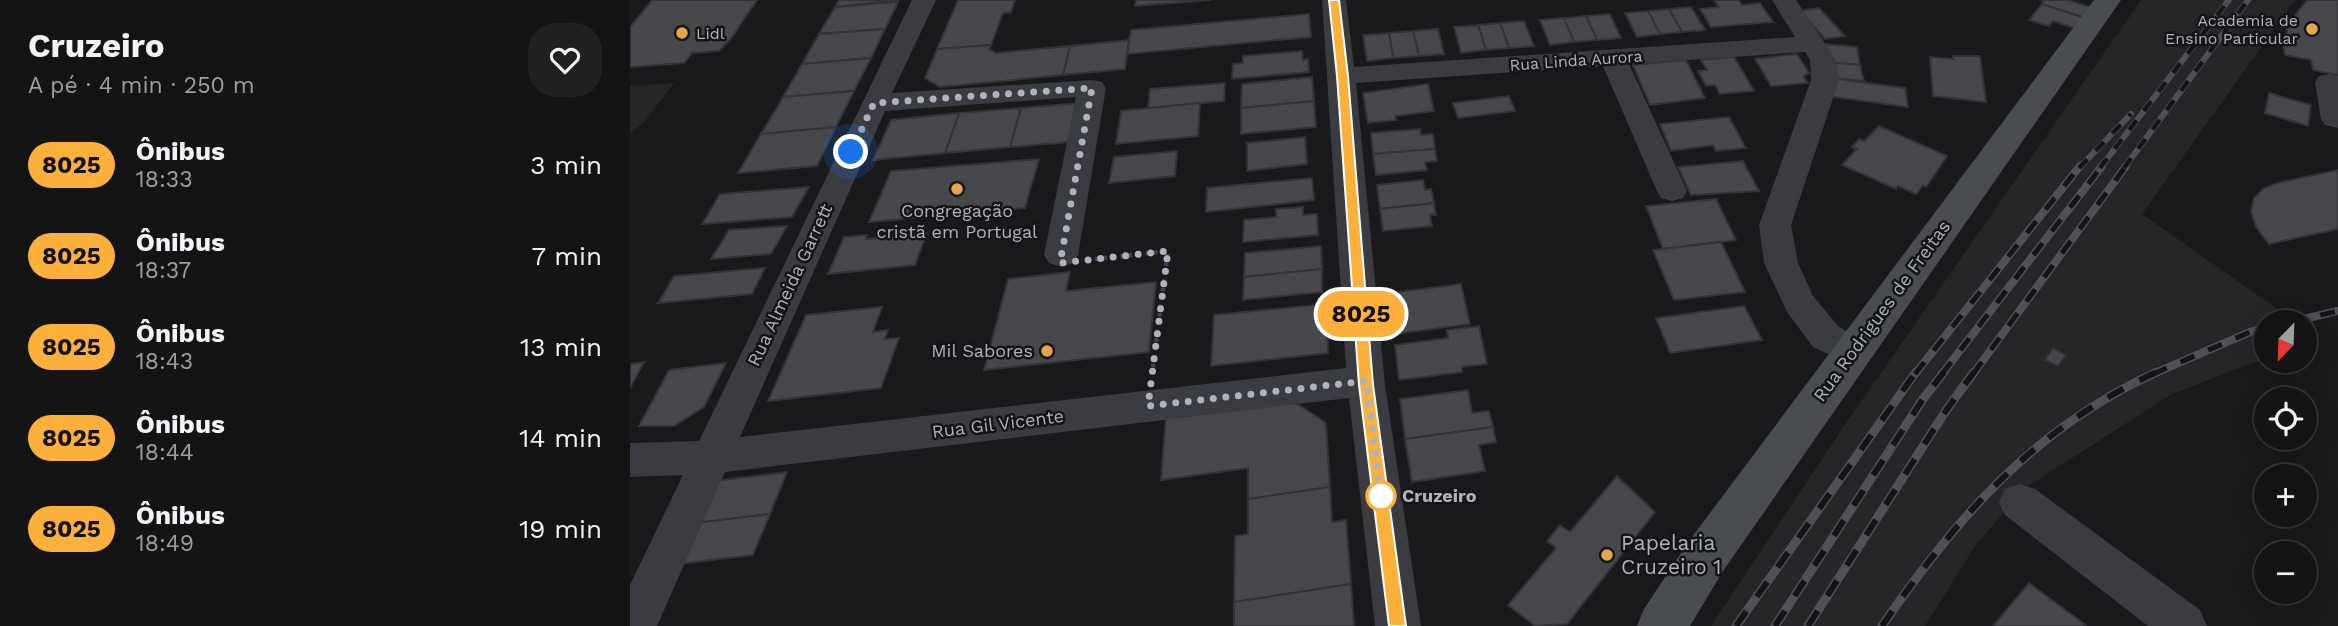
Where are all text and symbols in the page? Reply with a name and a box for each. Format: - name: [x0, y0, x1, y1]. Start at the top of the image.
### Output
- place label: Academia de Ensino Particular: [2165, 11, 2298, 48]
- marker: Academia de Ensino Particular: [2304, 21, 2320, 37]
- button: heart: [528, 23, 602, 97]
- place label: Lidl: [696, 24, 725, 43]
- marker: Lidl: [674, 25, 690, 41]
- text: Cruzeiro: [28, 26, 164, 65]
- street label: Rua Linda Aurora: [1509, 46, 1643, 75]
- text: A pé · 4 min · 250 m: [28, 72, 255, 99]
- your location: [833, 134, 868, 169]
- text: Ônibus: [136, 136, 225, 166]
- text: 3 min: [530, 150, 602, 180]
- text: 8025: [42, 151, 101, 179]
- text: 18:33: [136, 166, 193, 193]
- marker: Congregação cristã em Portugal: [949, 181, 965, 197]
- street label: Rua Almeida Garrett: [743, 200, 837, 369]
- place label: Congregação cristã em Portugal: [876, 200, 1038, 242]
- street label: Rua Rodrigues de Freitas: [1809, 216, 1954, 405]
- text: Ônibus: [136, 227, 225, 257]
- text: 7 min: [532, 241, 602, 271]
- text: 8025: [42, 242, 101, 270]
- text: 18:37: [136, 257, 191, 284]
- line badge: 8025: [1312, 291, 1410, 337]
- text: 8025: [1332, 300, 1390, 328]
- north arrow: [2254, 310, 2317, 373]
- map controls: [2254, 310, 2317, 604]
- text: Ônibus: [136, 318, 225, 348]
- text: 13 min: [520, 332, 602, 362]
- text: 8025: [42, 333, 101, 361]
- place label: Mil Sabores: [931, 340, 1033, 361]
- marker: Mil Sabores: [1039, 343, 1055, 359]
- text: 18:43: [136, 348, 193, 375]
- button: locate: [2254, 387, 2317, 450]
- street label: Rua Gil Vicente: [931, 405, 1065, 442]
- text: Ônibus: [136, 409, 225, 439]
- text: 14 min: [519, 423, 602, 453]
- text: 8025: [42, 424, 101, 452]
- text: 18:44: [136, 439, 194, 466]
- button: +: [2254, 464, 2317, 527]
- marker: Cruzeiro: [1366, 481, 1396, 511]
- place label: Cruzeiro: [1402, 485, 1477, 506]
- text: Ônibus: [136, 500, 225, 530]
- text: 19 min: [519, 514, 602, 544]
- text: 8025: [42, 515, 101, 543]
- text: 18:49: [136, 530, 194, 557]
- place label: Papelaria Cruzeiro 1: [1621, 530, 1721, 579]
- button: −: [2254, 541, 2317, 604]
- marker: Papelaria Cruzeiro 1: [1599, 547, 1615, 563]

